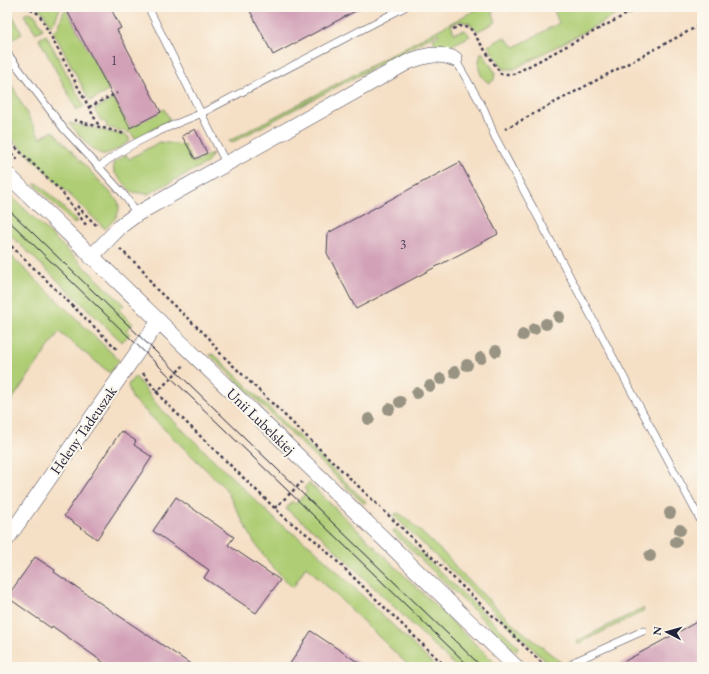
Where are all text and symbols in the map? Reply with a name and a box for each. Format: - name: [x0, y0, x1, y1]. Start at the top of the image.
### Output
- house number: 1: [111, 52, 117, 69]
- house number: 3: [400, 236, 406, 253]
- street label: Heleny Tadeuszak: [45, 381, 121, 478]
- street label: Unii Lubelskiej: [223, 384, 299, 458]
- north arrow: [647, 612, 687, 652]
- text: N: [650, 626, 664, 636]

